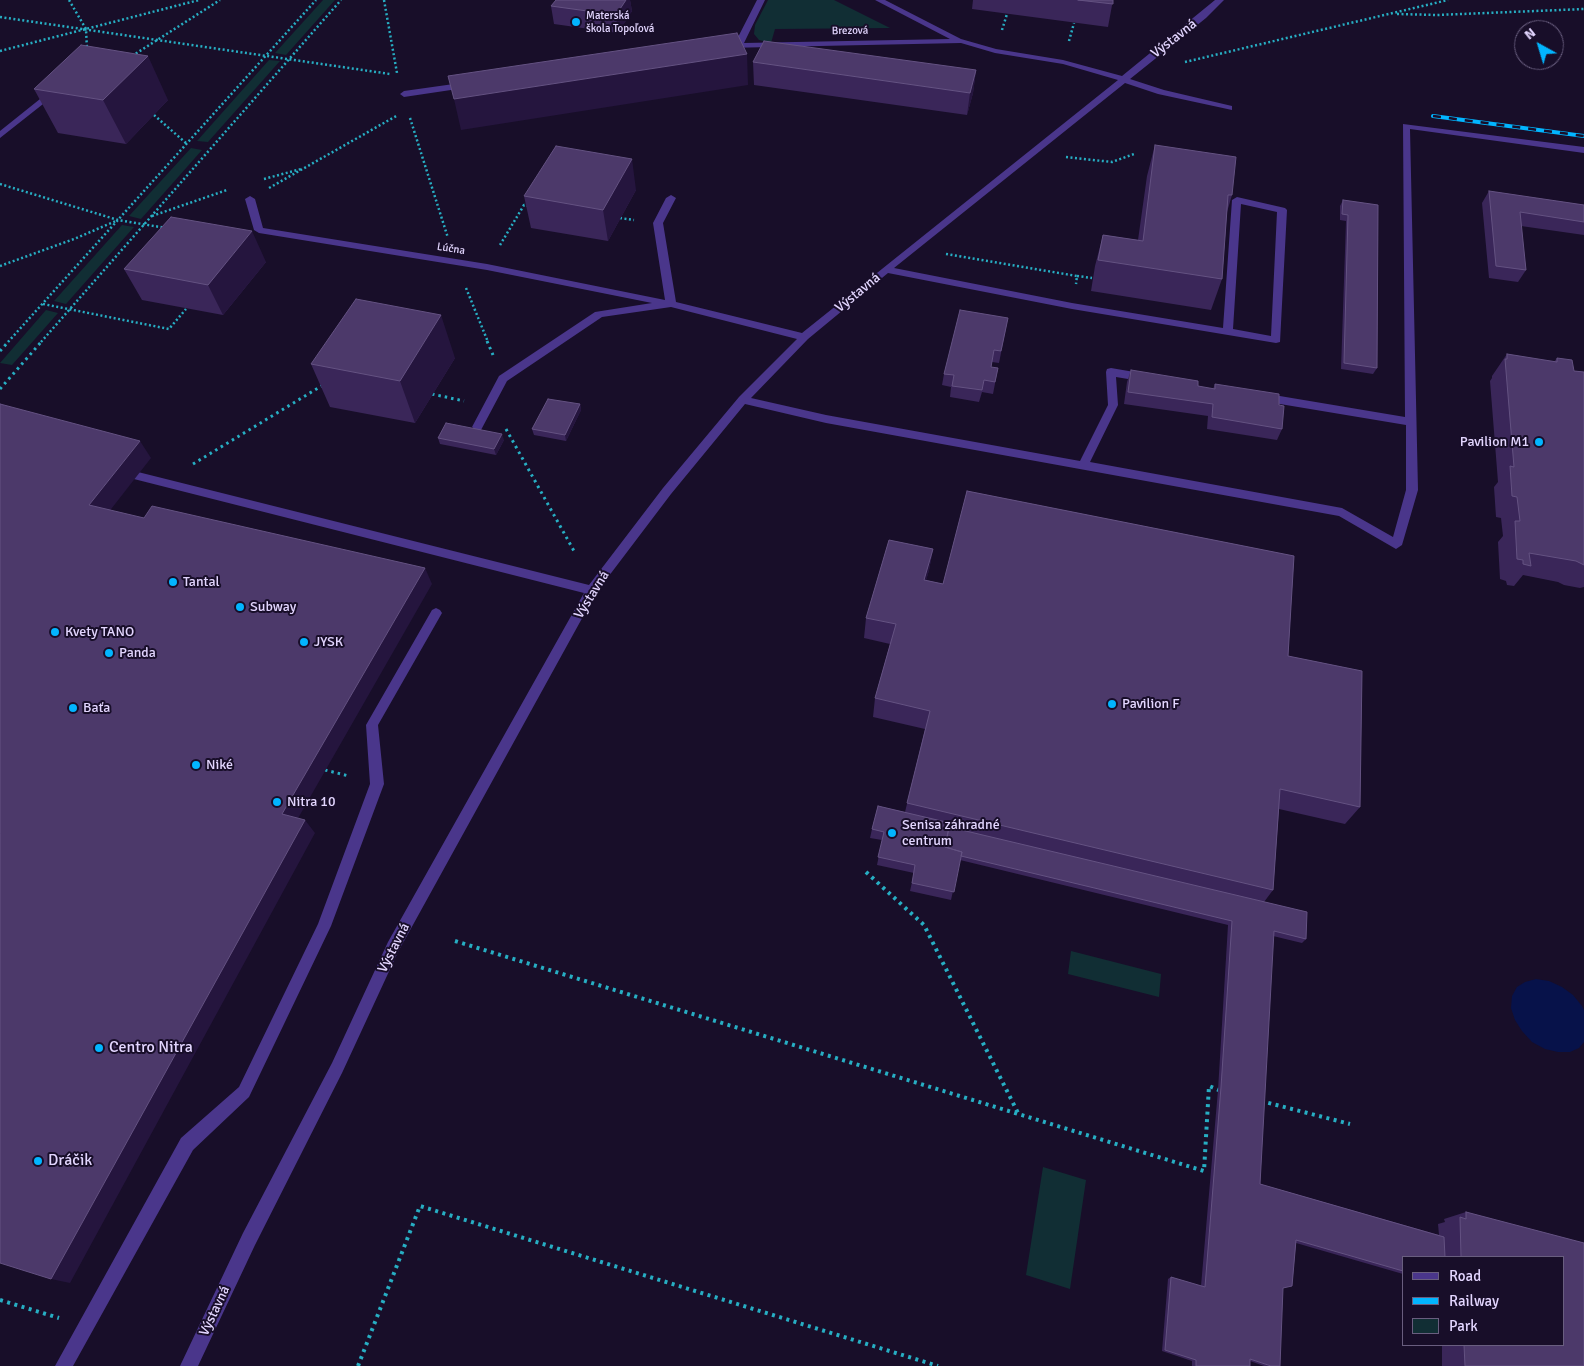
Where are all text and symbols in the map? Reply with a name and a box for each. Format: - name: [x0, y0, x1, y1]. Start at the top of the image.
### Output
- place label: Materská škola Topoľová: [586, 9, 654, 35]
- marker: Materská škola Topoľová: [570, 16, 582, 28]
- street label: Výstavná: [1148, 16, 1200, 62]
- north arrow: [1514, 20, 1564, 70]
- street label: Brezová: [832, 24, 868, 38]
- text: N: [1521, 24, 1539, 43]
- street label: Lúčna: [436, 240, 466, 258]
- street label: Výstavná: [832, 270, 884, 316]
- place label: Pavilion M1: [1460, 434, 1529, 450]
- marker: Pavilion M1: [1533, 436, 1545, 448]
- street label: Výstavná: [571, 568, 613, 622]
- place label: Tantal: [183, 574, 220, 590]
- marker: Tantal: [167, 576, 179, 588]
- place label: Subway: [250, 599, 296, 615]
- marker: Subway: [234, 601, 246, 613]
- place label: Kvety TANO: [65, 624, 134, 640]
- marker: Kvety TANO: [49, 626, 61, 638]
- place label: JYSK: [314, 634, 343, 650]
- marker: JYSK: [298, 636, 310, 648]
- place label: Panda: [119, 645, 156, 661]
- marker: Panda: [103, 647, 115, 659]
- place label: Pavilion F: [1122, 696, 1180, 712]
- marker: Pavilion F: [1106, 698, 1118, 710]
- place label: Baťa: [83, 700, 110, 716]
- marker: Baťa: [67, 702, 79, 714]
- place label: Niké: [206, 757, 233, 773]
- marker: Niké: [190, 759, 202, 771]
- place label: Nitra 10: [287, 794, 335, 810]
- marker: Nitra 10: [271, 796, 283, 808]
- place label: Senisa záhradné centrum: [902, 817, 1000, 850]
- marker: Senisa záhradné centrum: [886, 827, 898, 839]
- street label: Výstavná: [374, 920, 414, 976]
- place label: Centro Nitra: [109, 1038, 193, 1058]
- marker: Centro Nitra: [93, 1042, 105, 1054]
- place label: Dráčik: [48, 1151, 92, 1171]
- marker: Dráčik: [32, 1155, 44, 1167]
- legend: [1402, 1256, 1564, 1346]
- text: Road: [1449, 1267, 1481, 1285]
- street label: Výstavná: [196, 1283, 234, 1339]
- text: Railway: [1449, 1292, 1499, 1310]
- text: Park: [1449, 1317, 1478, 1335]

